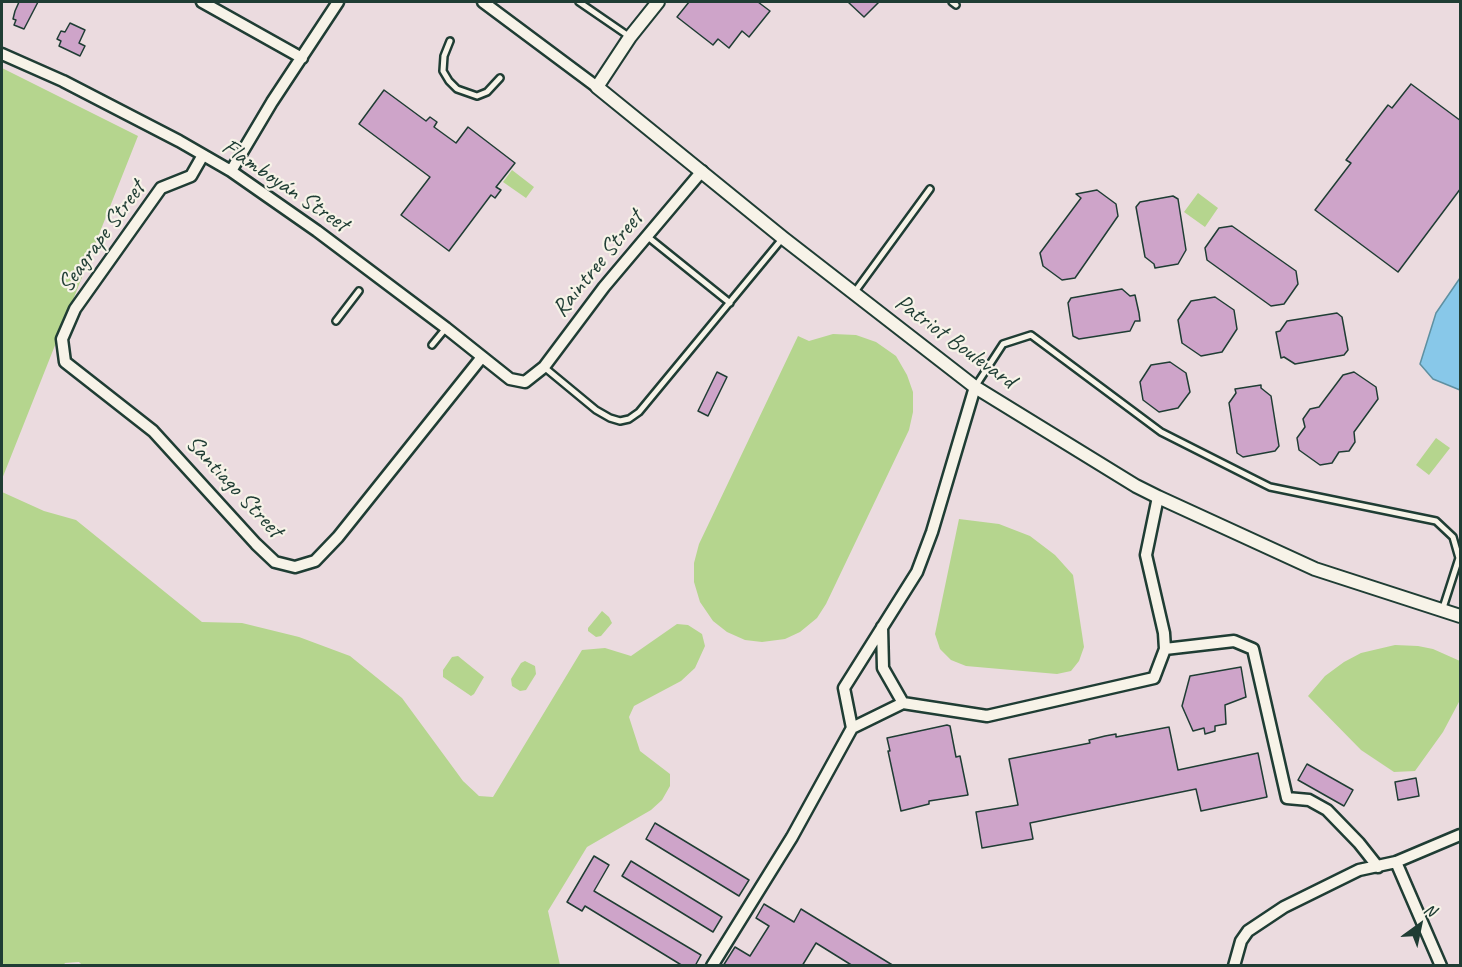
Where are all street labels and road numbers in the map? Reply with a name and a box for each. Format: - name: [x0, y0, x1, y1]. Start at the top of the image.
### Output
- street label: Flamboyán Street: [216, 133, 354, 239]
- street label: Seagrape Street: [52, 176, 152, 298]
- street label: Raintree Street: [546, 205, 650, 323]
- street label: Patriot Boulevard: [889, 289, 1021, 395]
- street label: Santiago Street: [179, 430, 289, 544]

